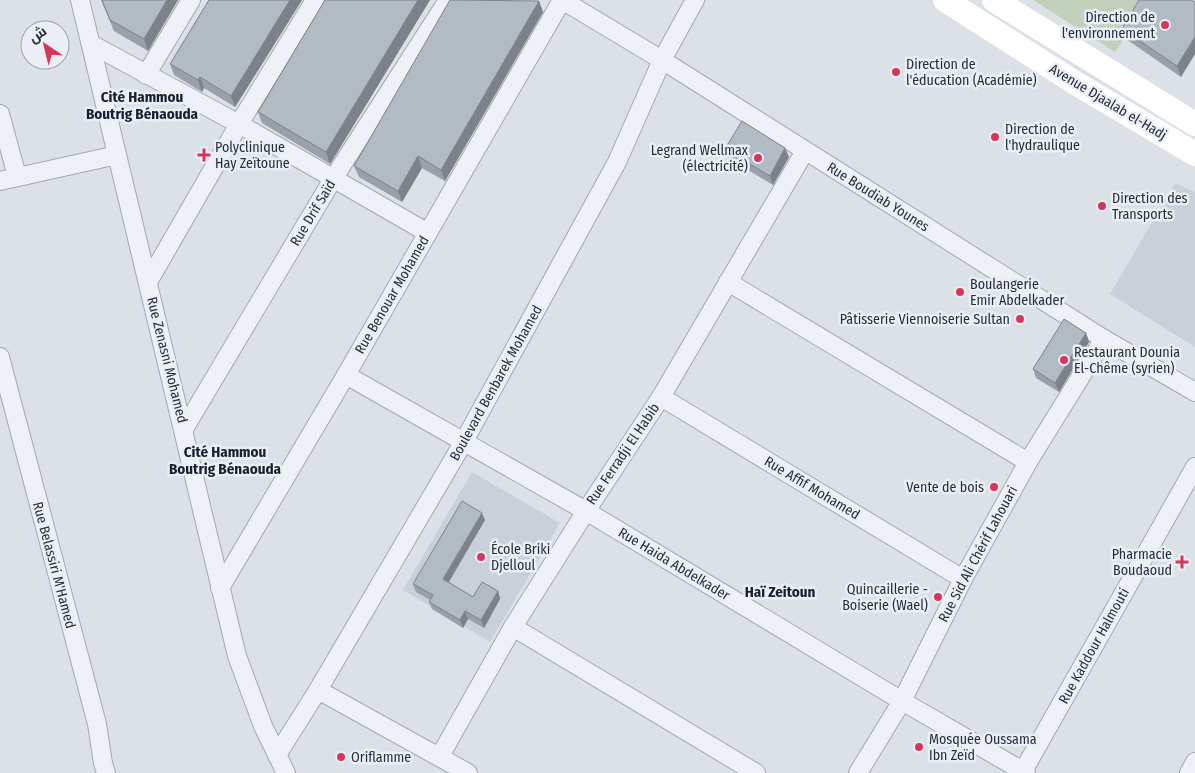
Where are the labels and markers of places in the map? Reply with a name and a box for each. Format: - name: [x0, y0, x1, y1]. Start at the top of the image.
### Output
- place label: Direction de l'environnement: [1062, 9, 1155, 42]
- marker: Direction de l'environnement: [1159, 19, 1171, 31]
- place label: Direction de l'éducation (Académie): [906, 56, 1037, 89]
- marker: Direction de l'éducation (Académie): [890, 66, 902, 78]
- place label: Direction de l'hydraulique: [1005, 121, 1080, 154]
- marker: Direction de l'hydraulique: [989, 131, 1001, 143]
- place label: Polyclinique Hay Zeïtoune: [215, 139, 290, 172]
- place label: Legrand Wellmax (électricité): [651, 142, 749, 175]
- marker: Polyclinique Hay Zeïtoune: [197, 148, 211, 162]
- marker: Legrand Wellmax (électricité): [752, 152, 764, 164]
- place label: Direction des Transports: [1112, 190, 1188, 223]
- marker: Direction des Transports: [1096, 200, 1108, 212]
- place label: Boulangerie Emir Abdelkader: [970, 276, 1064, 309]
- marker: Boulangerie Emir Abdelkader: [954, 286, 966, 298]
- place label: Pâtisserie Viennoiserie Sultan: [840, 311, 1010, 328]
- marker: Pâtisserie Viennoiserie Sultan: [1014, 313, 1026, 325]
- place label: Restaurant Dounia El-Chême (syrien): [1074, 344, 1180, 377]
- marker: Restaurant Dounia El-Chême (syrien): [1058, 354, 1070, 366]
- place label: Vente de bois: [906, 479, 984, 496]
- marker: Vente de bois: [988, 481, 1000, 493]
- place label: École Briki Djelloul: [491, 540, 550, 574]
- place label: Pharmacie Boudaoud: [1112, 546, 1172, 579]
- marker: École Briki Djelloul: [475, 551, 487, 563]
- marker: Pharmacie Boudaoud: [1176, 556, 1188, 568]
- place label: Quincaillerie - Boiserie (Wael): [842, 581, 928, 614]
- marker: Quincaillerie - Boiserie (Wael): [932, 591, 944, 603]
- place label: Mosquée Oussama Ibn Zeïd: [929, 731, 1037, 764]
- marker: Mosquée Oussama Ibn Zeïd: [913, 741, 925, 753]
- place label: Oriflamme: [351, 749, 411, 766]
- marker: Oriflamme: [335, 751, 347, 763]

